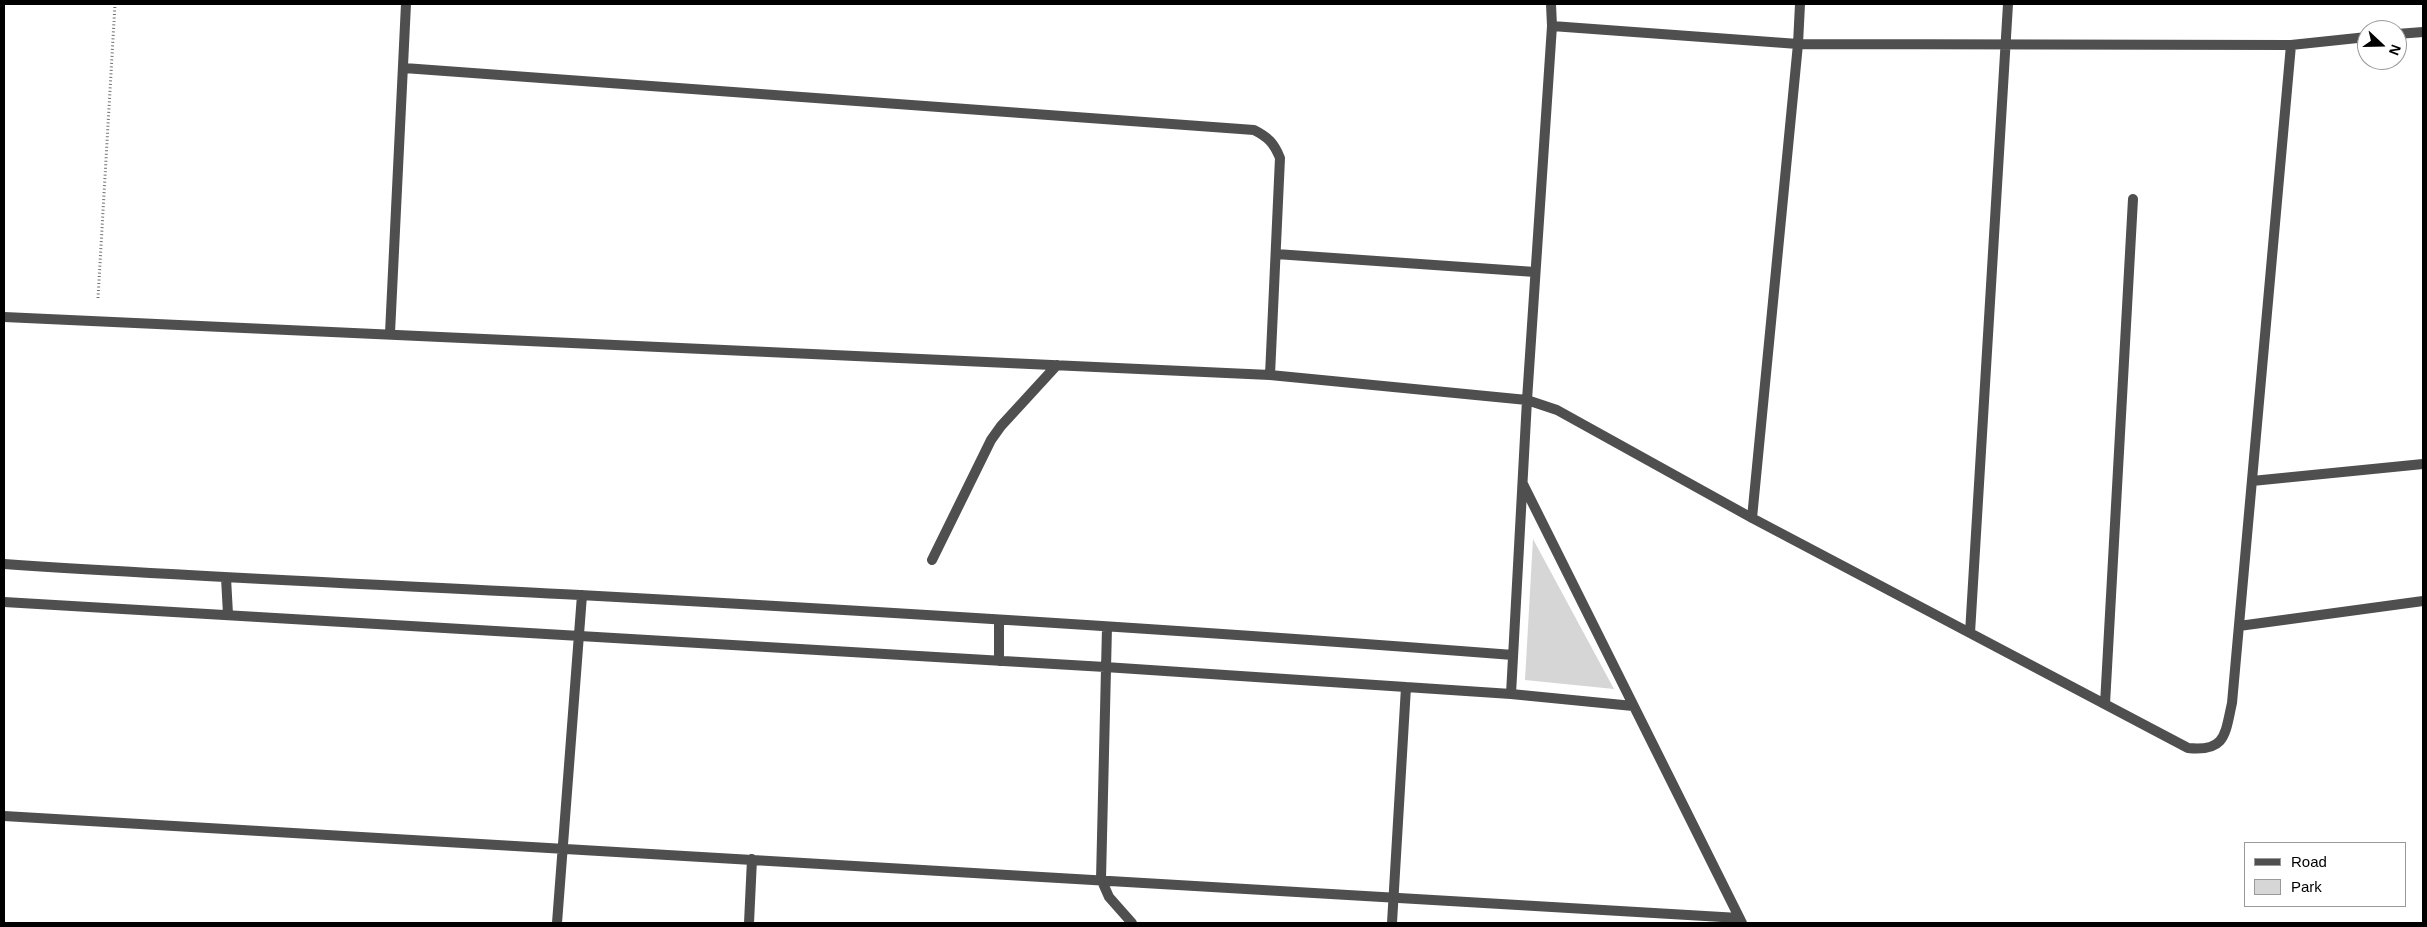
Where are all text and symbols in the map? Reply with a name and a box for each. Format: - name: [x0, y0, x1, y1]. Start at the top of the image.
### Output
- north arrow: [2357, 20, 2407, 70]
- text: N: [2386, 42, 2404, 58]
- legend: [2244, 842, 2407, 907]
- text: Road: [2291, 853, 2327, 870]
- text: Park: [2291, 878, 2322, 895]

